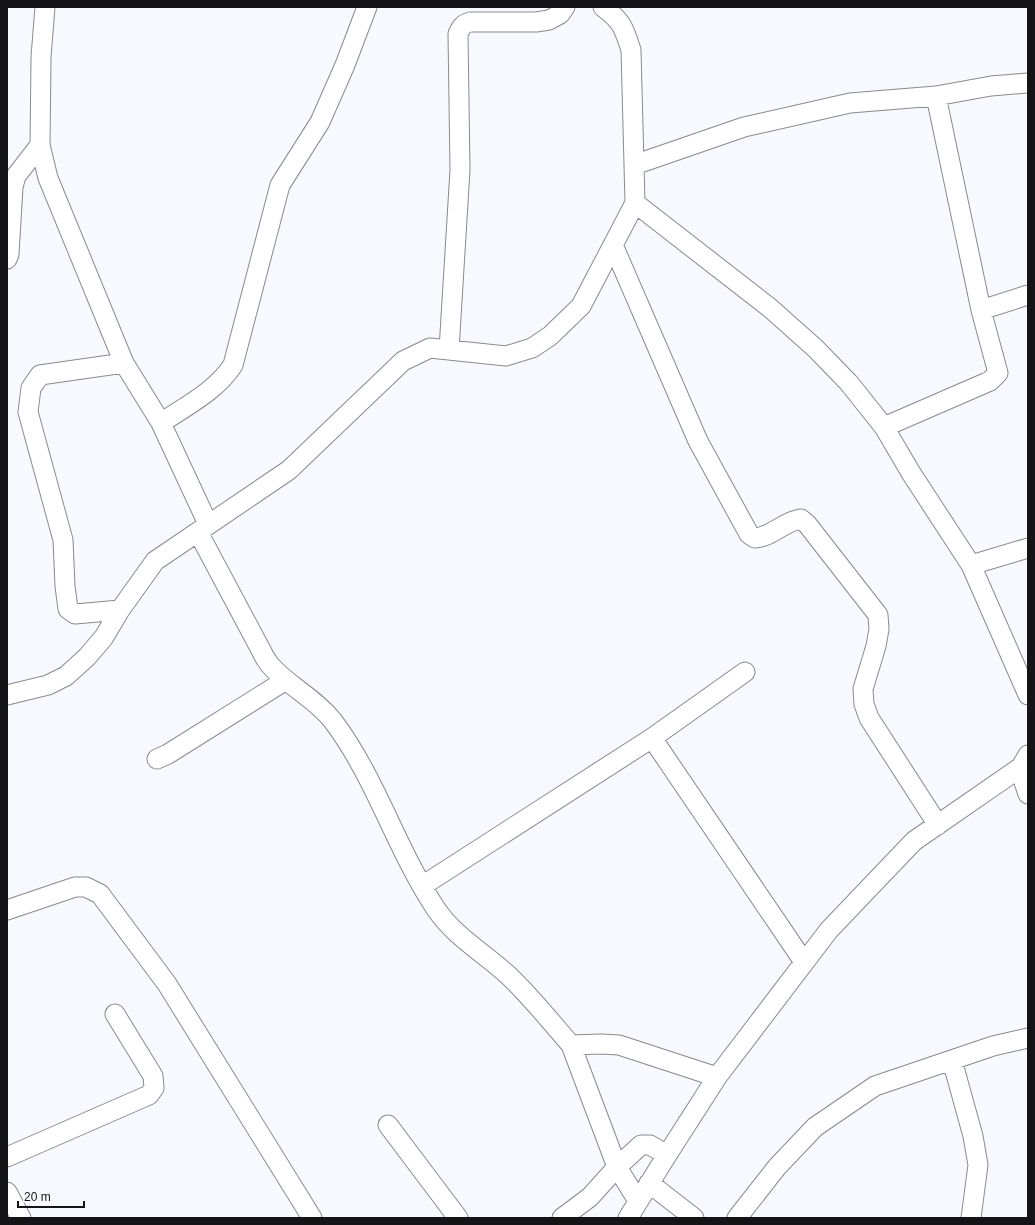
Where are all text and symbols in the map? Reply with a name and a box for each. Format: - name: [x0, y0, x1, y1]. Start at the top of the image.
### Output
- scale bar: [18, 1183, 84, 1209]
- text: 20 m: [24, 1190, 51, 1204]

